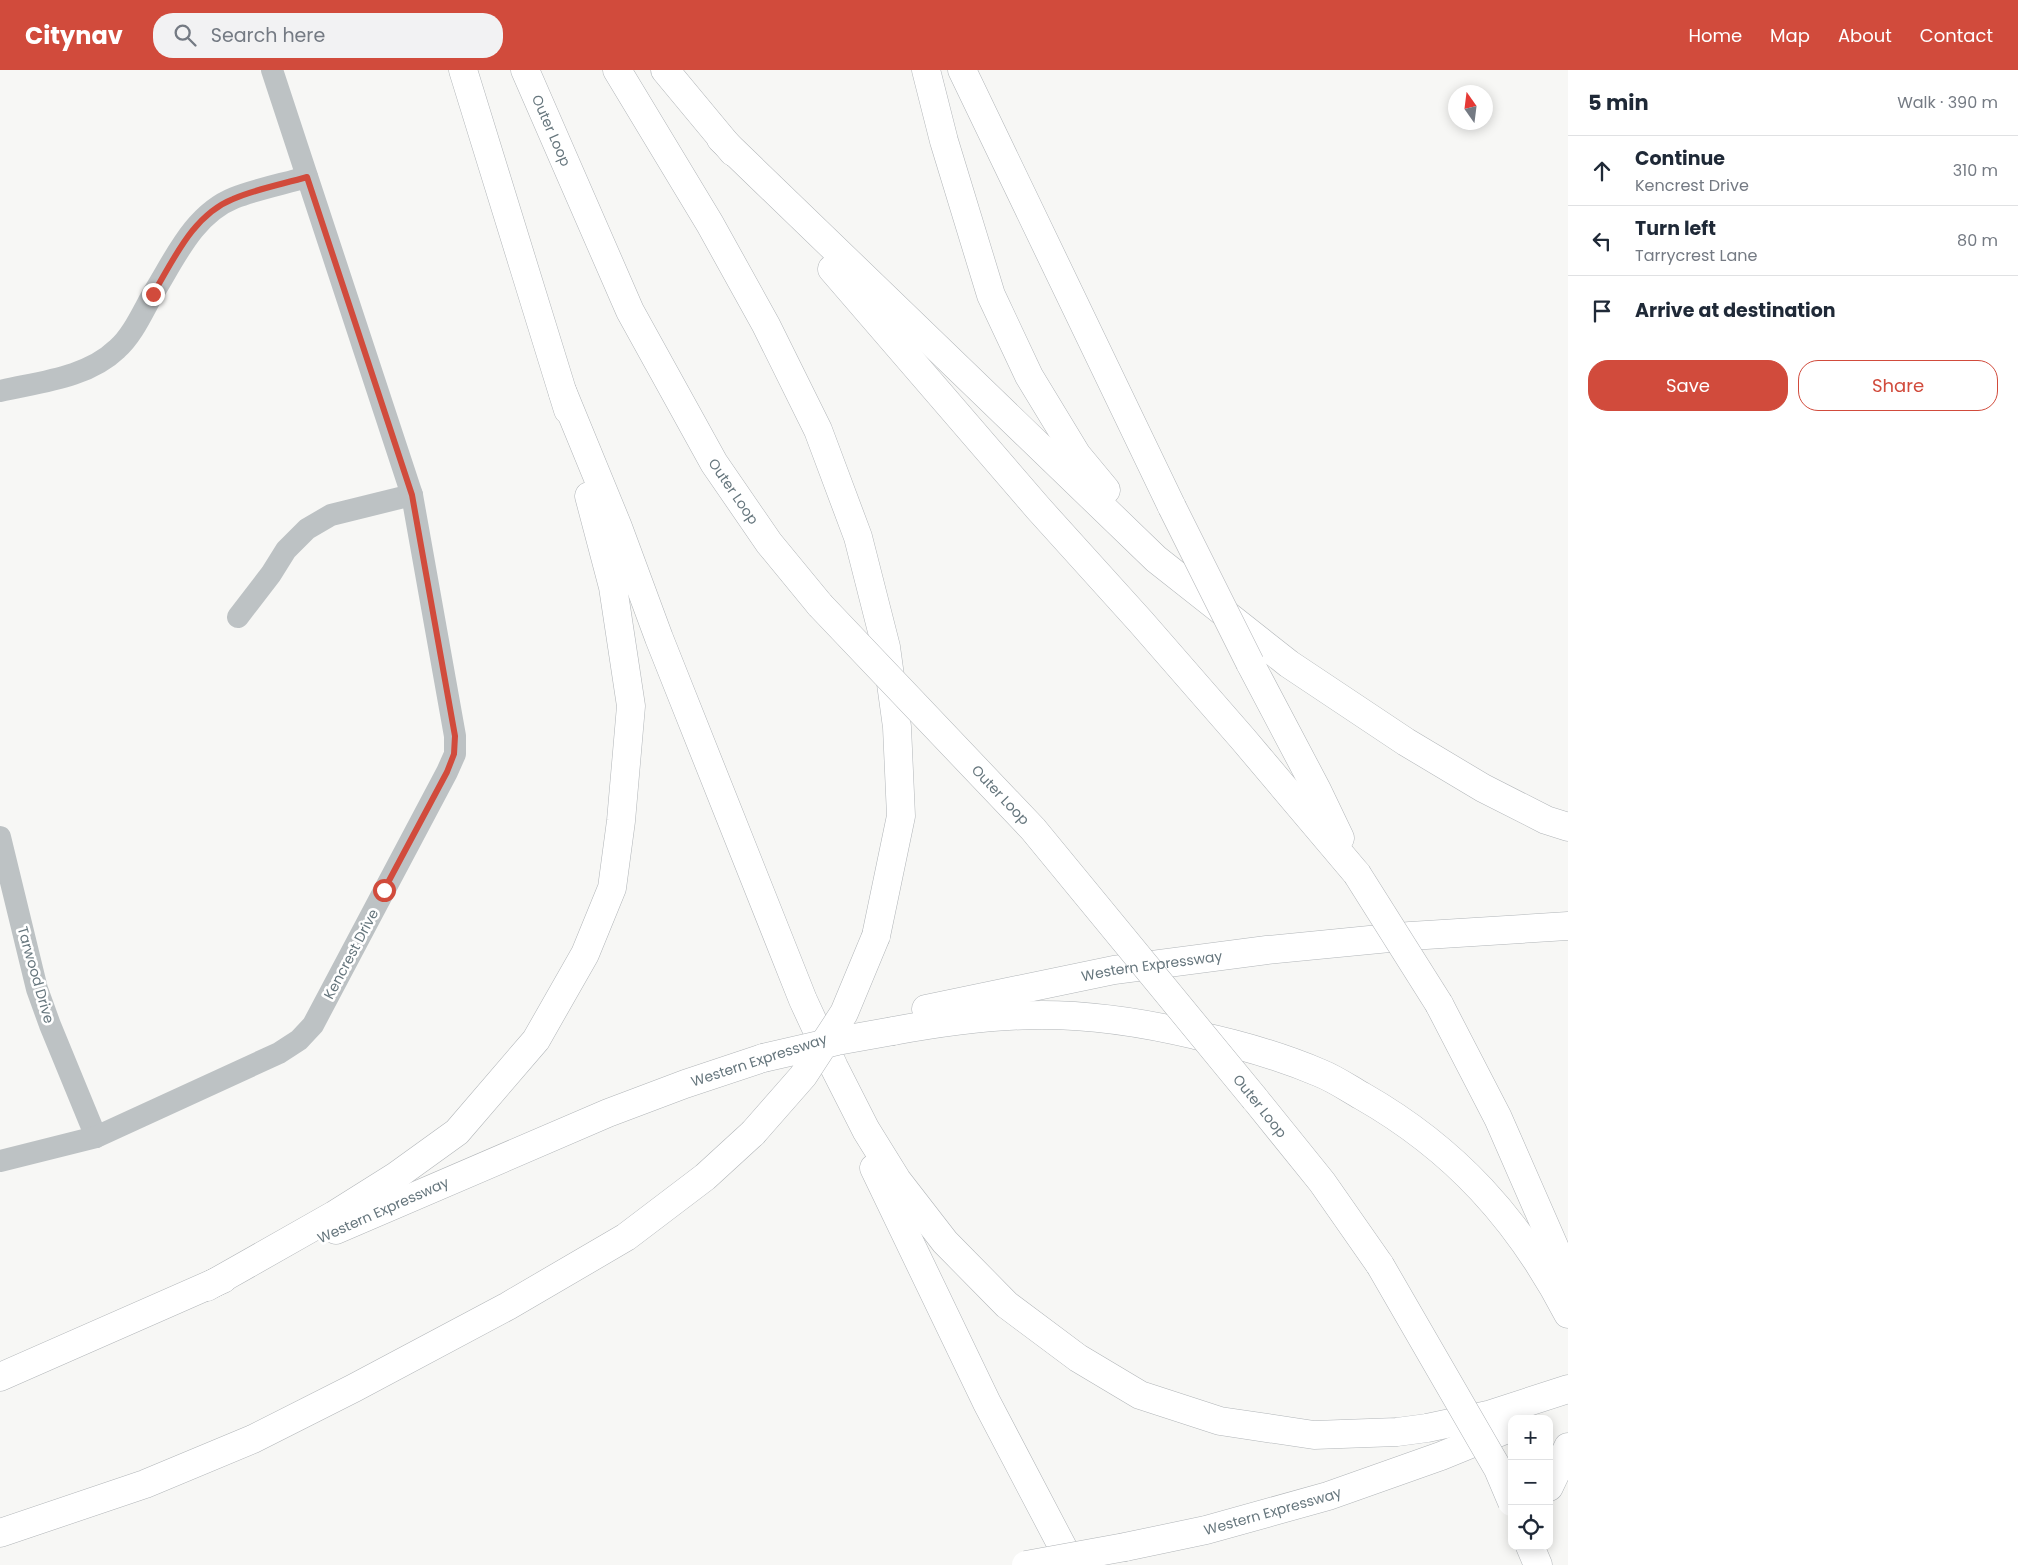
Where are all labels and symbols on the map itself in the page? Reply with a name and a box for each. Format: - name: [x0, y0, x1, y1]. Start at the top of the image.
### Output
- north arrow: [1448, 85, 1493, 130]
- street label: Outer Loop: [527, 92, 576, 169]
- route end: [142, 283, 165, 306]
- street label: Outer Loop: [704, 454, 763, 528]
- street label: Outer Loop: [967, 760, 1034, 829]
- route start: [373, 879, 396, 902]
- street label: Kencrest Drive: [319, 905, 383, 1003]
- street label: Tarwood Drive: [13, 924, 59, 1026]
- street label: Western Expressway: [1080, 946, 1224, 987]
- street label: Western Expressway: [688, 1029, 830, 1091]
- street label: Outer Loop: [1228, 1070, 1292, 1142]
- street label: Western Expressway: [314, 1172, 452, 1248]
- street label: Western Expressway: [1202, 1482, 1344, 1540]

